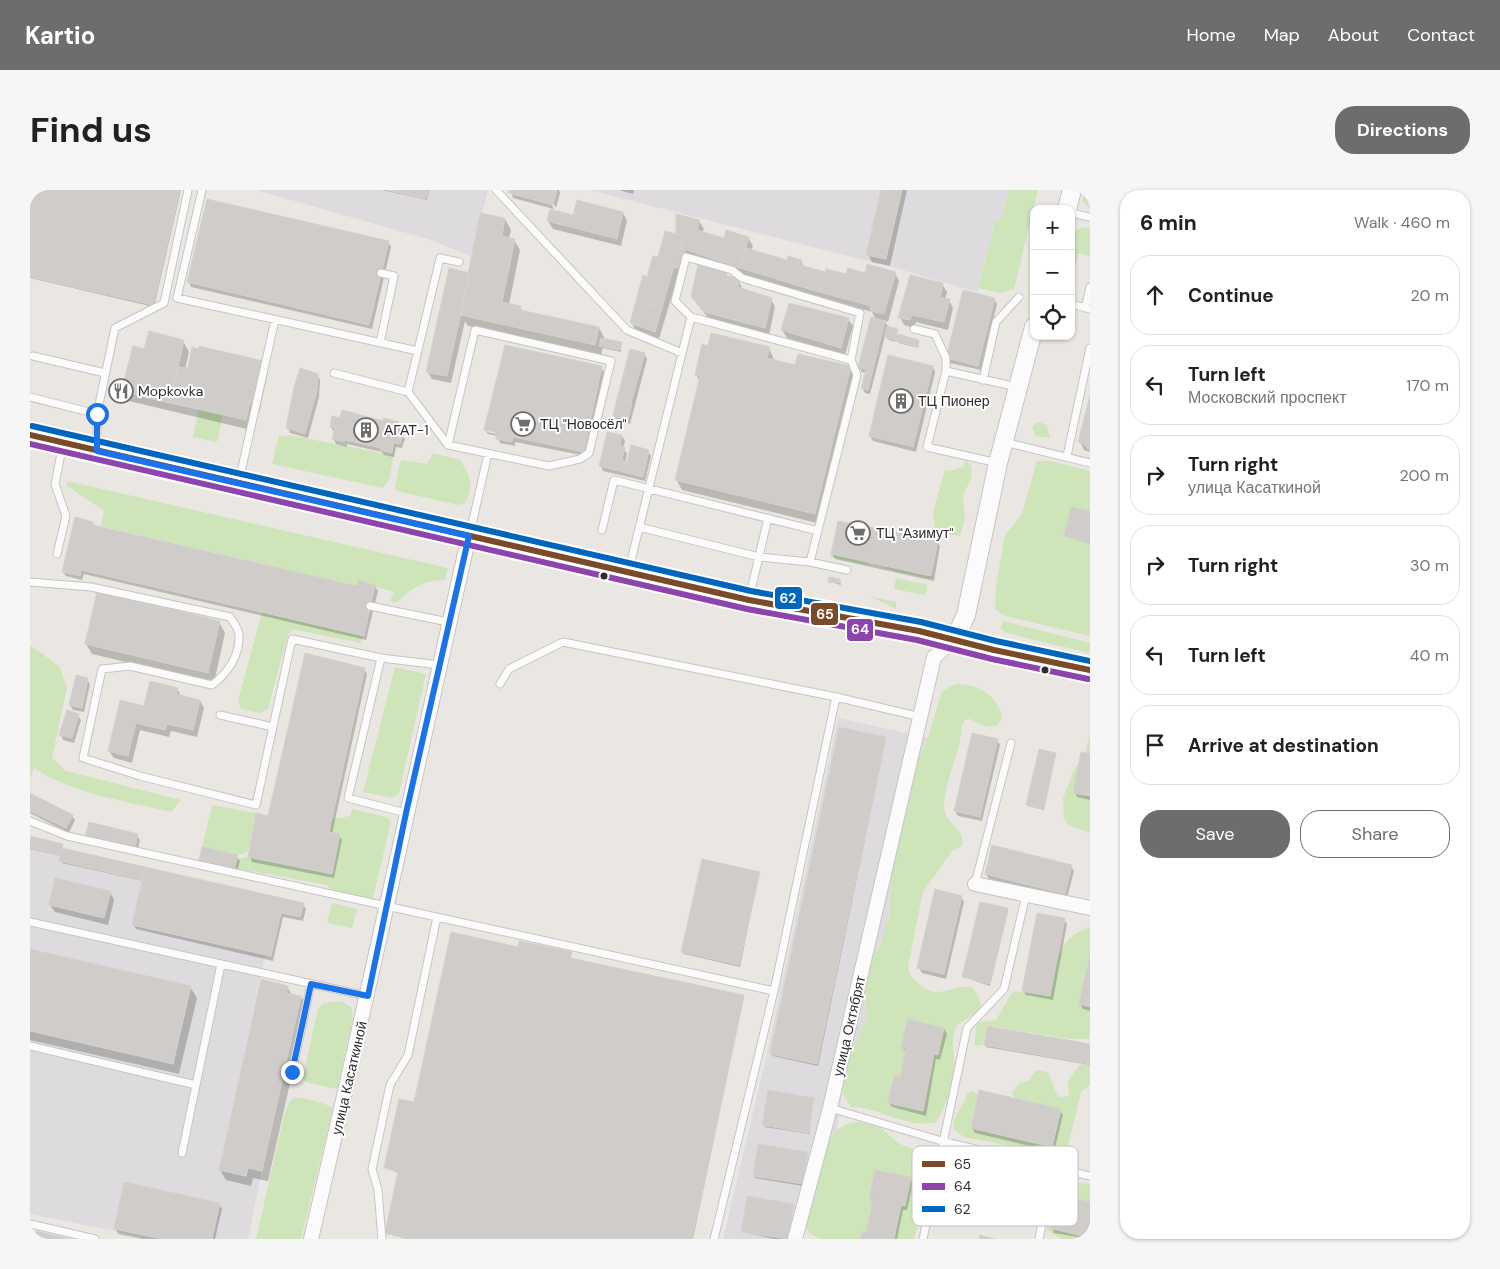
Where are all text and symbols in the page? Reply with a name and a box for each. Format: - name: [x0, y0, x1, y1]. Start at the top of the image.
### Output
- text: Kartio: [25, 20, 95, 51]
- text: Home: [1186, 23, 1236, 47]
- text: Map: [1264, 23, 1300, 47]
- text: About: [1328, 23, 1379, 47]
- text: Contact: [1407, 23, 1475, 47]
- button: Directions: [1335, 106, 1470, 154]
- text: Find us: [30, 107, 152, 153]
- map controls: [1030, 205, 1075, 340]
- button: +: [1030, 205, 1075, 250]
- text: 6 min: [1140, 209, 1197, 237]
- text: Walk · 460 m: [1354, 212, 1450, 233]
- button: −: [1030, 250, 1075, 295]
- icon: ahead: [1141, 281, 1169, 309]
- text: Continue: [1188, 283, 1274, 308]
- text: 20 m: [1410, 285, 1449, 306]
- button: locate: [1030, 295, 1075, 340]
- text: Turn left: [1188, 362, 1266, 387]
- icon: left: [1141, 371, 1169, 399]
- text: 170 m: [1406, 375, 1449, 396]
- restaurant icon: Mopkovka: [108, 378, 134, 404]
- place label: Mopkovka: [138, 382, 203, 400]
- text: Московский проспект: [1188, 387, 1346, 408]
- building icon: ТЦ Пионер: [888, 388, 914, 414]
- place label: ТЦ Пионер: [918, 392, 990, 410]
- route start: [86, 403, 109, 426]
- supermarket icon: ТЦ "Новосёл": [510, 411, 536, 437]
- place label: ТЦ "Новосёл": [540, 415, 627, 433]
- building icon: АГАТ-1: [353, 417, 379, 443]
- place label: АГАТ-1: [384, 421, 429, 439]
- text: Turn right: [1188, 452, 1278, 477]
- icon: right: [1141, 461, 1169, 489]
- text: 200 m: [1400, 465, 1449, 486]
- text: улица Касаткиной: [1188, 477, 1321, 498]
- supermarket icon: ТЦ "Азимут": [845, 520, 871, 546]
- place label: ТЦ "Азимут": [876, 524, 954, 542]
- icon: right: [1141, 551, 1169, 579]
- text: Turn right: [1188, 553, 1278, 578]
- text: 30 m: [1410, 555, 1449, 576]
- unlabelled marker: [599, 571, 609, 581]
- line badge: 62: [774, 586, 803, 610]
- text: 62: [780, 589, 796, 607]
- line badge: 65: [810, 602, 839, 626]
- text: 65: [816, 605, 834, 623]
- line badge: 64: [846, 618, 874, 642]
- text: 64: [851, 620, 869, 638]
- icon: left: [1141, 641, 1169, 669]
- text: Turn left: [1188, 643, 1266, 668]
- text: 40 m: [1410, 645, 1449, 666]
- unlabelled marker: [1040, 665, 1050, 675]
- icon: arrive: [1141, 731, 1169, 759]
- text: Arrive at destination: [1188, 733, 1379, 758]
- button: Save: [1140, 810, 1290, 858]
- button: Share: [1300, 810, 1450, 858]
- street label: улица Октябрят: [829, 973, 869, 1078]
- street label: улица Касаткиной: [327, 1019, 371, 1137]
- route end: [281, 1061, 304, 1084]
- legend: [912, 1146, 1078, 1226]
- text: 65: [954, 1155, 971, 1173]
- text: 64: [954, 1177, 972, 1195]
- text: 62: [954, 1200, 971, 1218]

